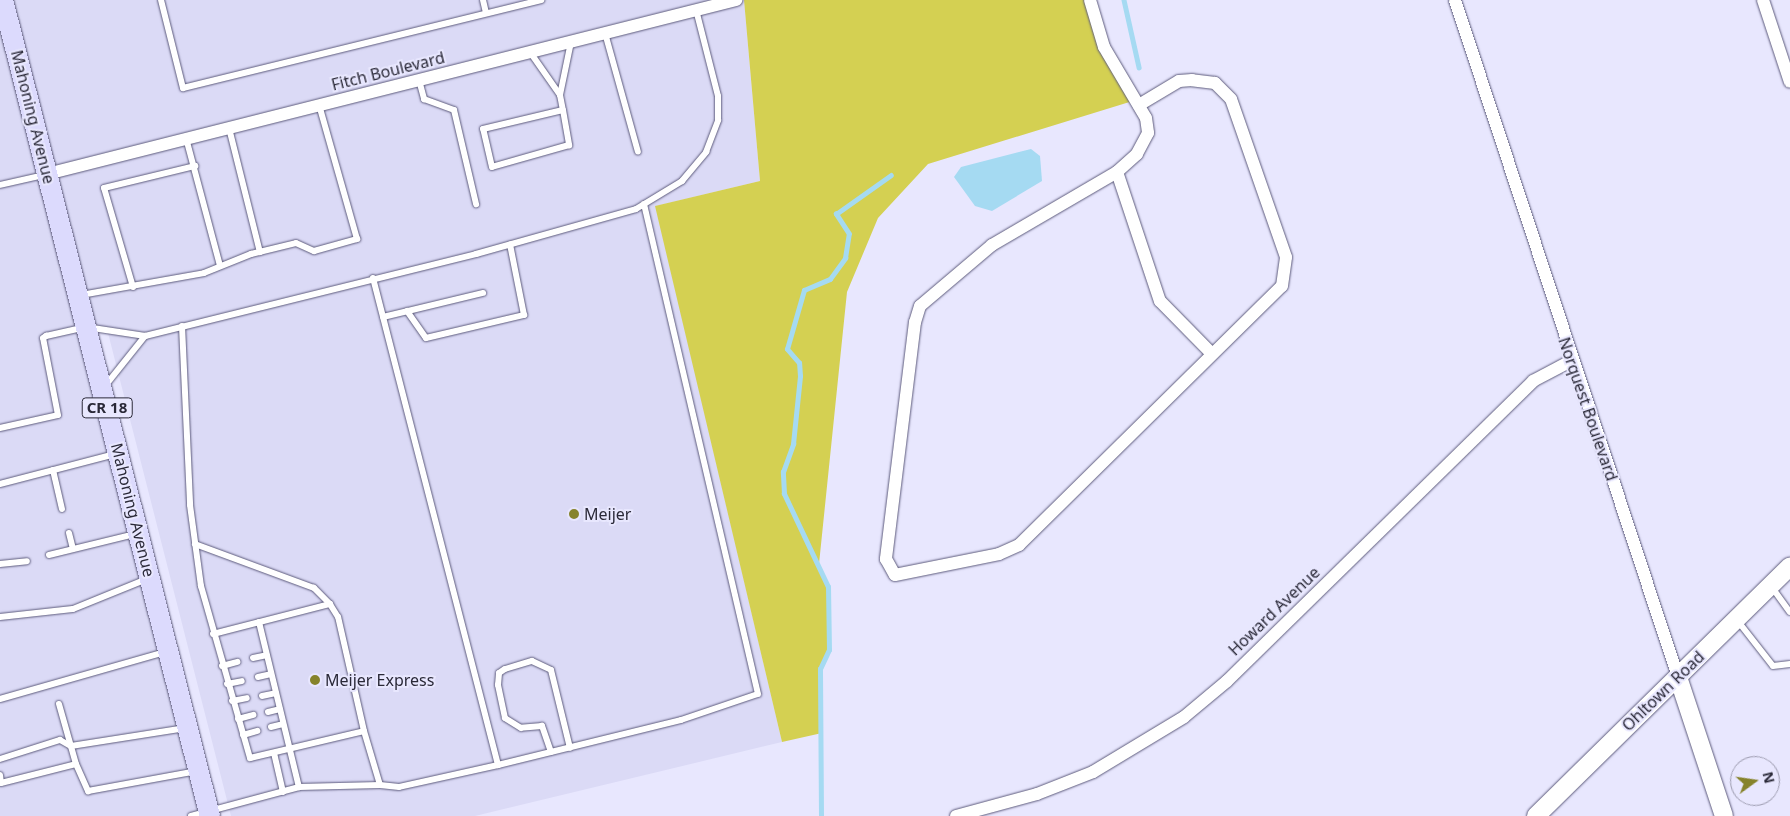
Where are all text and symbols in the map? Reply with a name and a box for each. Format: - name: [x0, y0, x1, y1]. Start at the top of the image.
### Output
- street label: Mahoning Avenue: [7, 48, 59, 186]
- street label: Fitch Boulevard: [329, 48, 447, 94]
- street label: Norquest Boulevard: [1554, 335, 1622, 483]
- road number: CR 18: [81, 396, 133, 420]
- street label: Mahoning Avenue: [107, 441, 159, 579]
- place label: Meijer: [584, 504, 631, 524]
- marker: Meijer: [568, 508, 580, 520]
- street label: Howard Avenue: [1224, 563, 1324, 659]
- street label: Ohltown Road: [1618, 647, 1708, 735]
- place label: Meijer Express: [325, 670, 434, 690]
- marker: Meijer Express: [309, 674, 321, 686]
- north arrow: [1730, 756, 1780, 806]
- text: N: [1758, 770, 1780, 785]

